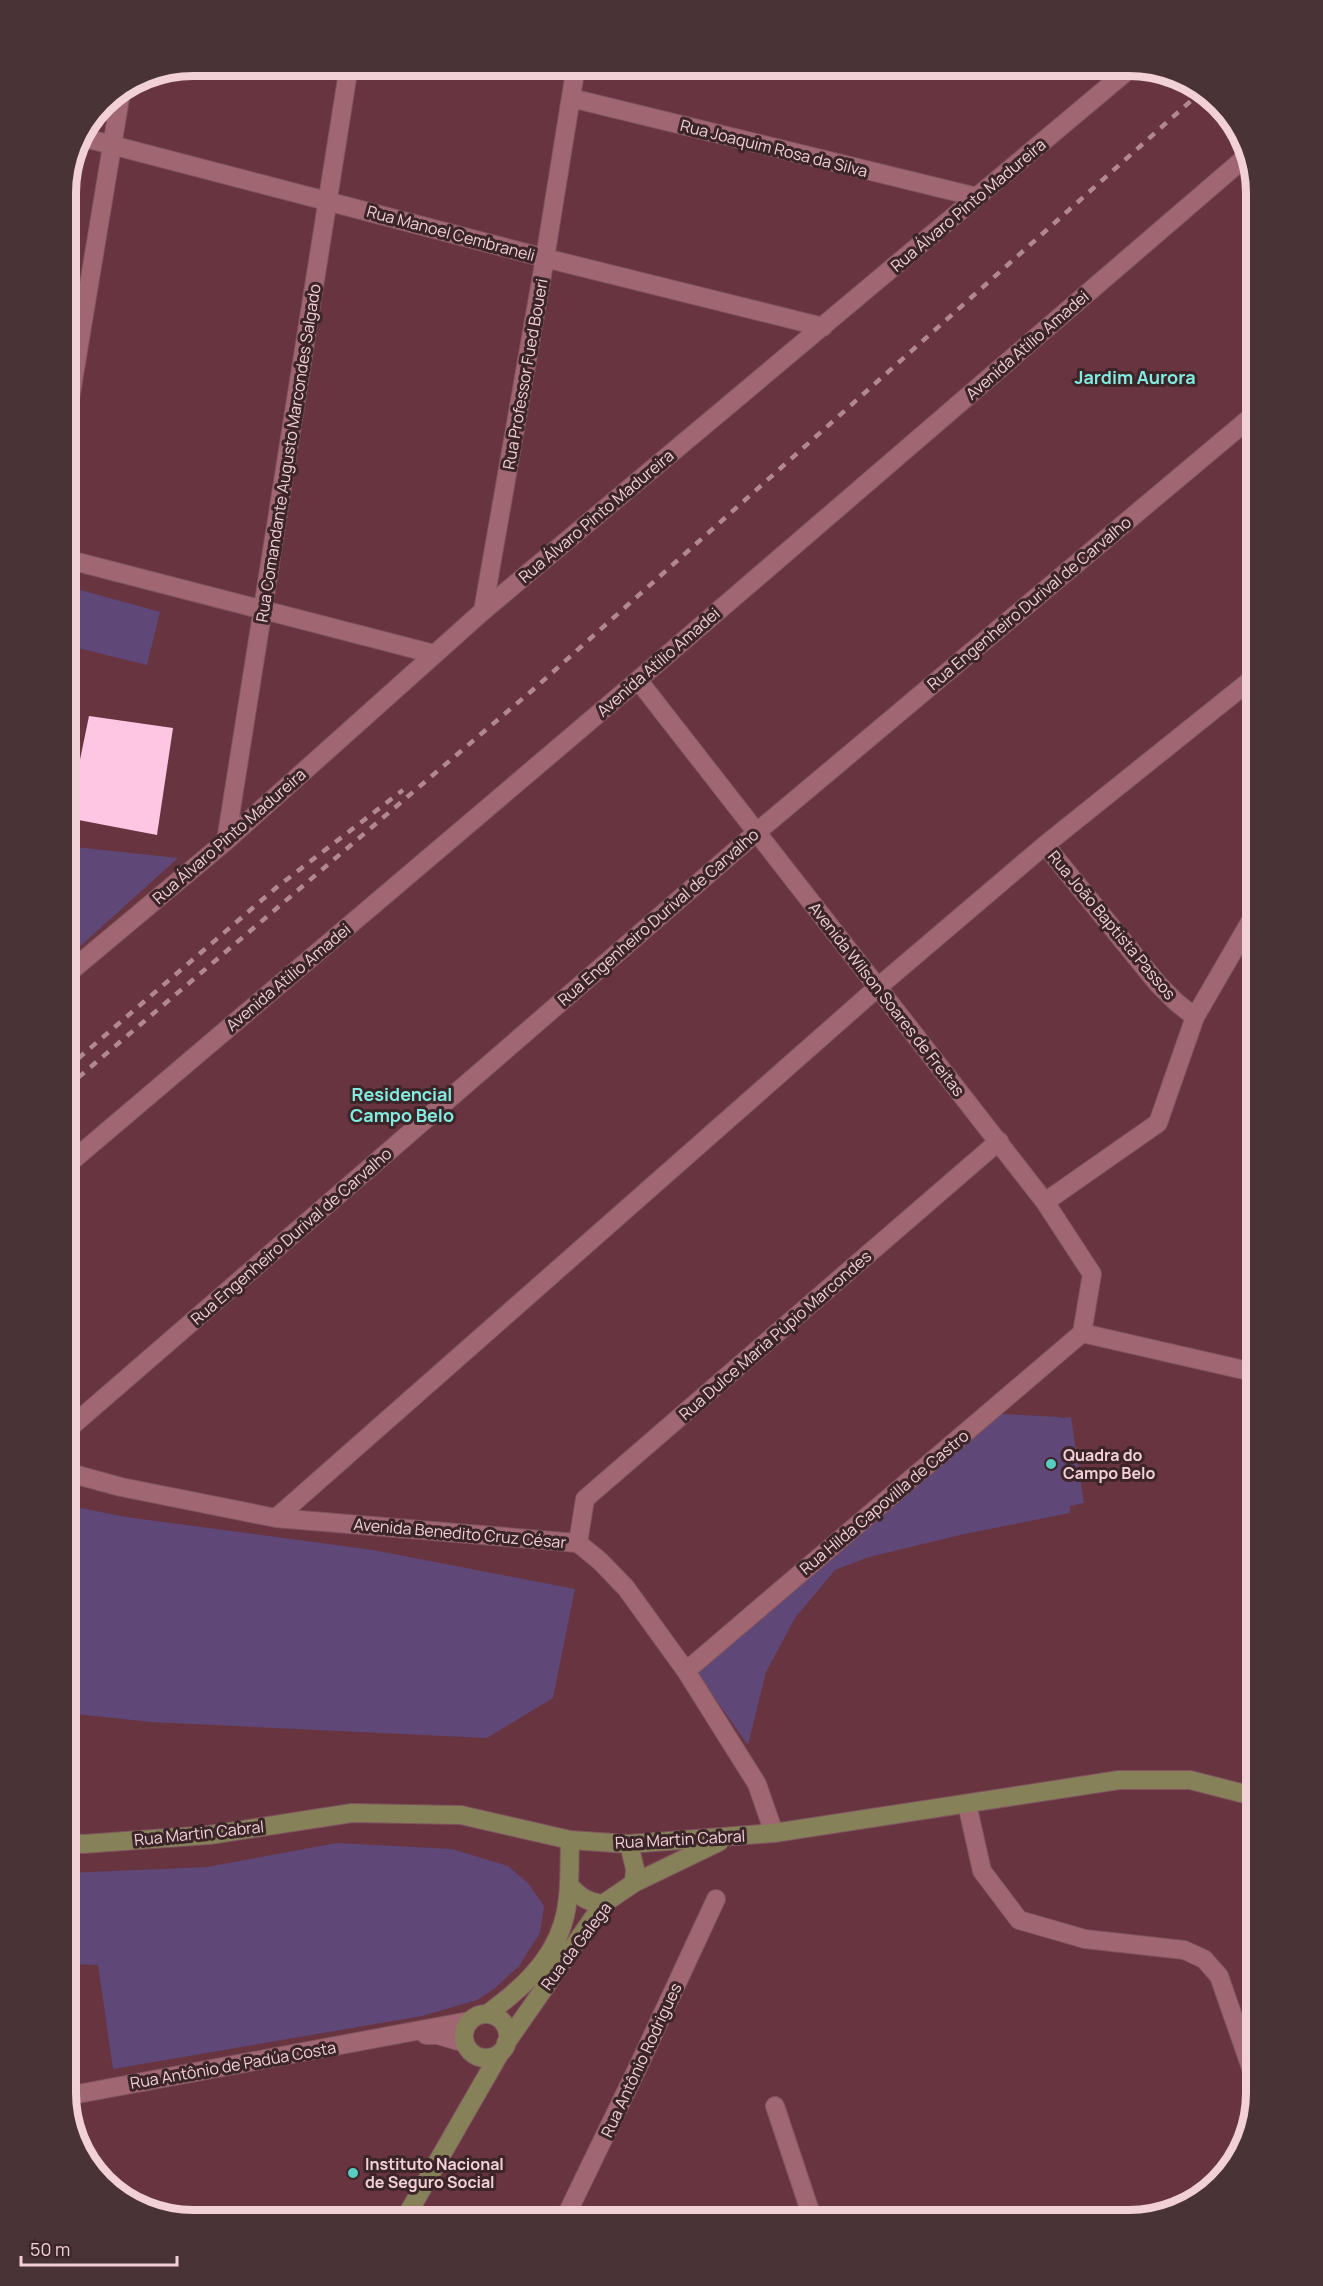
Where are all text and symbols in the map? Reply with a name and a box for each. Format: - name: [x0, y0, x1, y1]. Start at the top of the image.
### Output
- street label: Rua Joaquim Rosa da Silva: [678, 114, 870, 182]
- street label: Rua Álvaro Pinto Madureira: [886, 133, 1050, 277]
- street label: Rua Manoel Cembraneli: [364, 200, 538, 266]
- street label: Rua Professor Fued Boueri: [497, 277, 553, 471]
- street label: Rua Comandante Augusto Marcondes Salgado: [250, 282, 326, 624]
- street label: Avenida Atílio Amadei: [961, 285, 1093, 405]
- district label: Jardim Aurora: [1074, 365, 1196, 389]
- street label: Rua Álvaro Pinto Madureira: [514, 444, 678, 588]
- street label: Rua Engenheiro Durival de Carvalho: [922, 511, 1136, 695]
- street label: Avenida Atílio Amadei: [592, 602, 724, 722]
- street label: Rua Álvaro Pinto Madureira: [148, 763, 310, 909]
- street label: Rua Engenheiro Durival de Carvalho: [553, 823, 763, 1011]
- street label: Rua João Baptista Passos: [1043, 846, 1181, 1004]
- street label: Avenida Wilson Soares de Freitas: [804, 897, 970, 1101]
- street label: Avenida Atílio Amadei: [221, 918, 355, 1036]
- district label: Residencial Campo Belo: [350, 1082, 454, 1127]
- street label: Rua Engenheiro Durival de Carvalho: [186, 1142, 396, 1330]
- street label: Rua Dulce Maria Púpio Marcondes: [674, 1245, 876, 1425]
- street label: Rua Hilda Capovilla de Castro: [795, 1425, 973, 1579]
- place label: Quadra do Campo Belo: [1063, 1444, 1156, 1484]
- marker: Quadra do Campo Belo: [1044, 1457, 1058, 1471]
- street label: Avenida Benedito Cruz César: [353, 1513, 567, 1553]
- street label: Rua Martin Cabral: [133, 1815, 265, 1851]
- street label: Rua Martin Cabral: [614, 1825, 746, 1853]
- street label: Rua da Galega: [536, 1898, 616, 1994]
- street label: Rua Antônio Rodrigues: [596, 1979, 686, 2141]
- street label: Rua Antônio de Padúa Costa: [128, 2036, 338, 2094]
- place label: Instituto Nacional de Seguro Social: [365, 2153, 504, 2193]
- marker: Instituto Nacional de Seguro Social: [346, 2166, 360, 2180]
- scale bar: [21, 2229, 177, 2267]
- text: 50 m: [30, 2237, 70, 2261]

